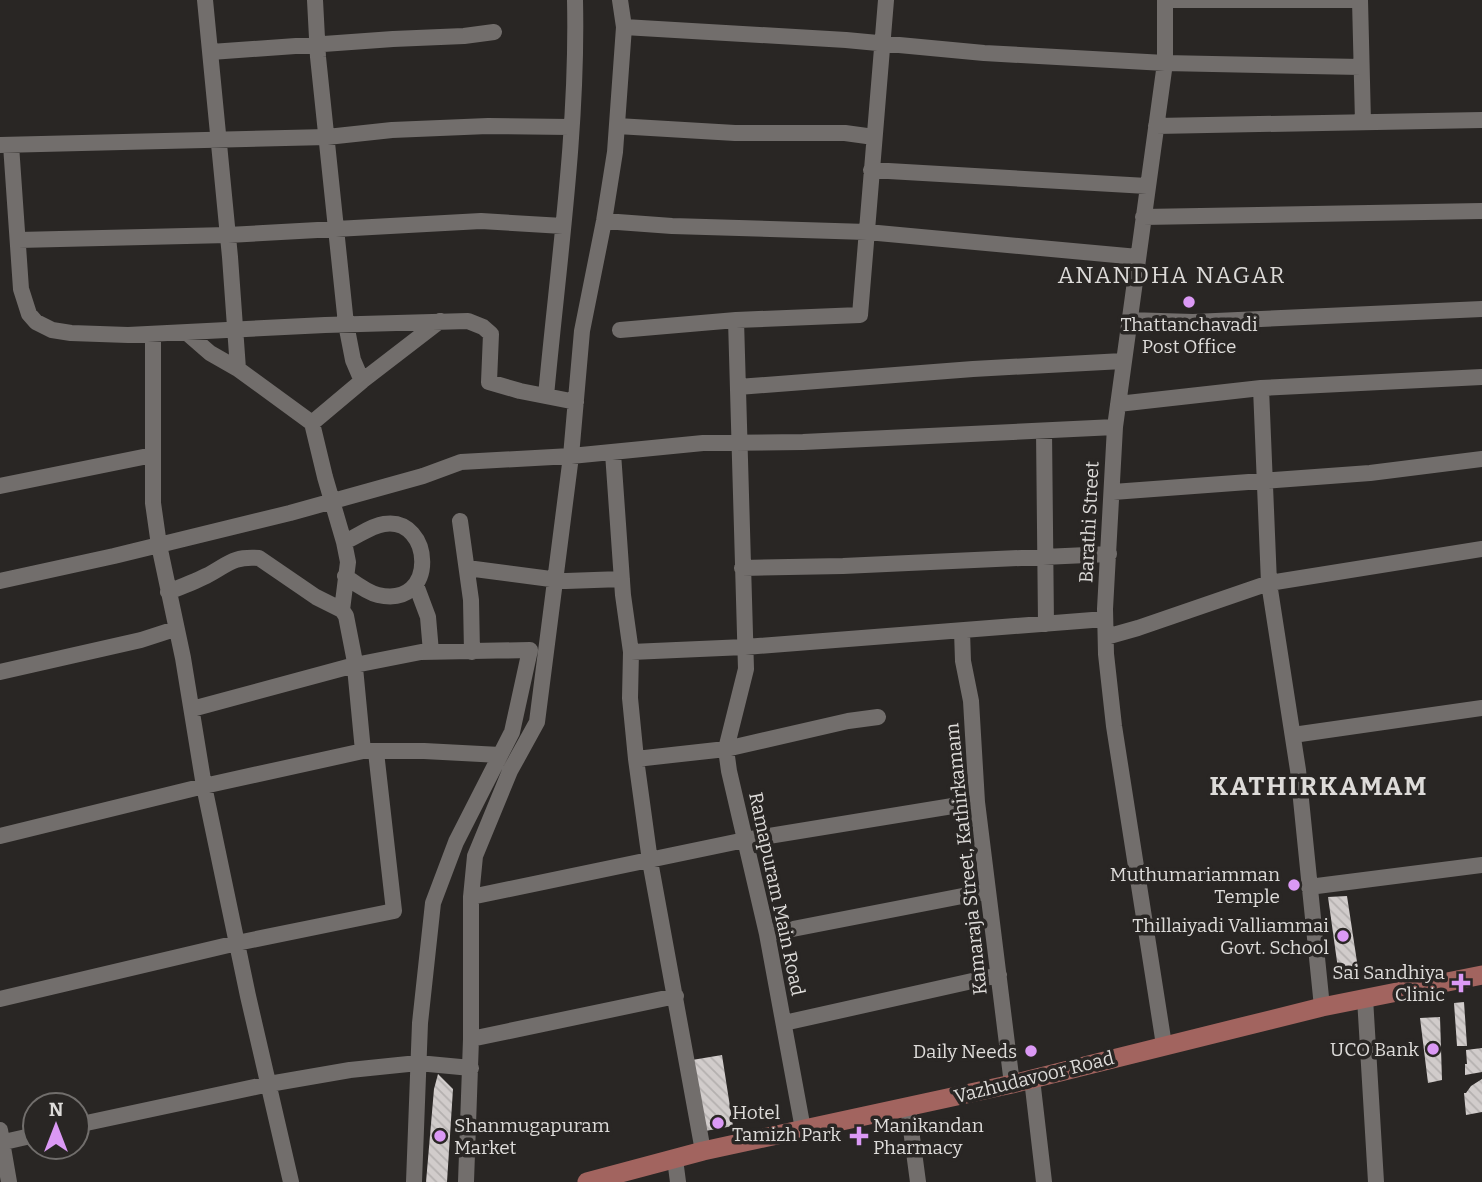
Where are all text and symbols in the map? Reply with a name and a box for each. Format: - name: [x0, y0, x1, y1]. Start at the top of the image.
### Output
- district label: ANANDHA NAGAR: [1058, 261, 1286, 289]
- marker: Thattanchavadi Post Office: [1181, 294, 1197, 310]
- place label: Thattanchavadi Post Office: [1120, 313, 1258, 358]
- street label: Barathi Street: [1074, 460, 1104, 584]
- street label: Kamaraja Street, Kathirkamam: [940, 722, 992, 996]
- district label: KATHIRKAMAM: [1209, 771, 1429, 802]
- street label: Ramapuram Main Road: [744, 790, 810, 998]
- place label: Muthumariamman Temple: [1110, 863, 1280, 908]
- marker: Muthumariamman Temple: [1286, 877, 1302, 893]
- place label: Thillaiyadi Valliammai Govt. School: [1132, 914, 1329, 959]
- marker: Thillaiyadi Valliammai Govt. School: [1335, 928, 1351, 944]
- place label: Sai Sandhiya Clinic: [1332, 961, 1446, 1006]
- marker: Sai Sandhiya Clinic: [1451, 973, 1471, 993]
- place label: UCO Bank: [1330, 1038, 1419, 1061]
- place label: Daily Needs: [913, 1040, 1017, 1063]
- marker: UCO Bank: [1425, 1041, 1441, 1057]
- marker: Daily Needs: [1023, 1043, 1039, 1059]
- street label: Vazhudavoor Road: [952, 1046, 1116, 1108]
- north arrow: [21, 1091, 91, 1161]
- text: N: [49, 1098, 64, 1121]
- place label: Hotel Tamizh Park: [732, 1101, 841, 1146]
- place label: Shanmugapuram Market: [454, 1114, 610, 1159]
- place label: Manikandan Pharmacy: [873, 1114, 984, 1159]
- marker: Hotel Tamizh Park: [710, 1115, 726, 1131]
- marker: Shanmugapuram Market: [432, 1128, 448, 1144]
- marker: Manikandan Pharmacy: [851, 1128, 867, 1144]

